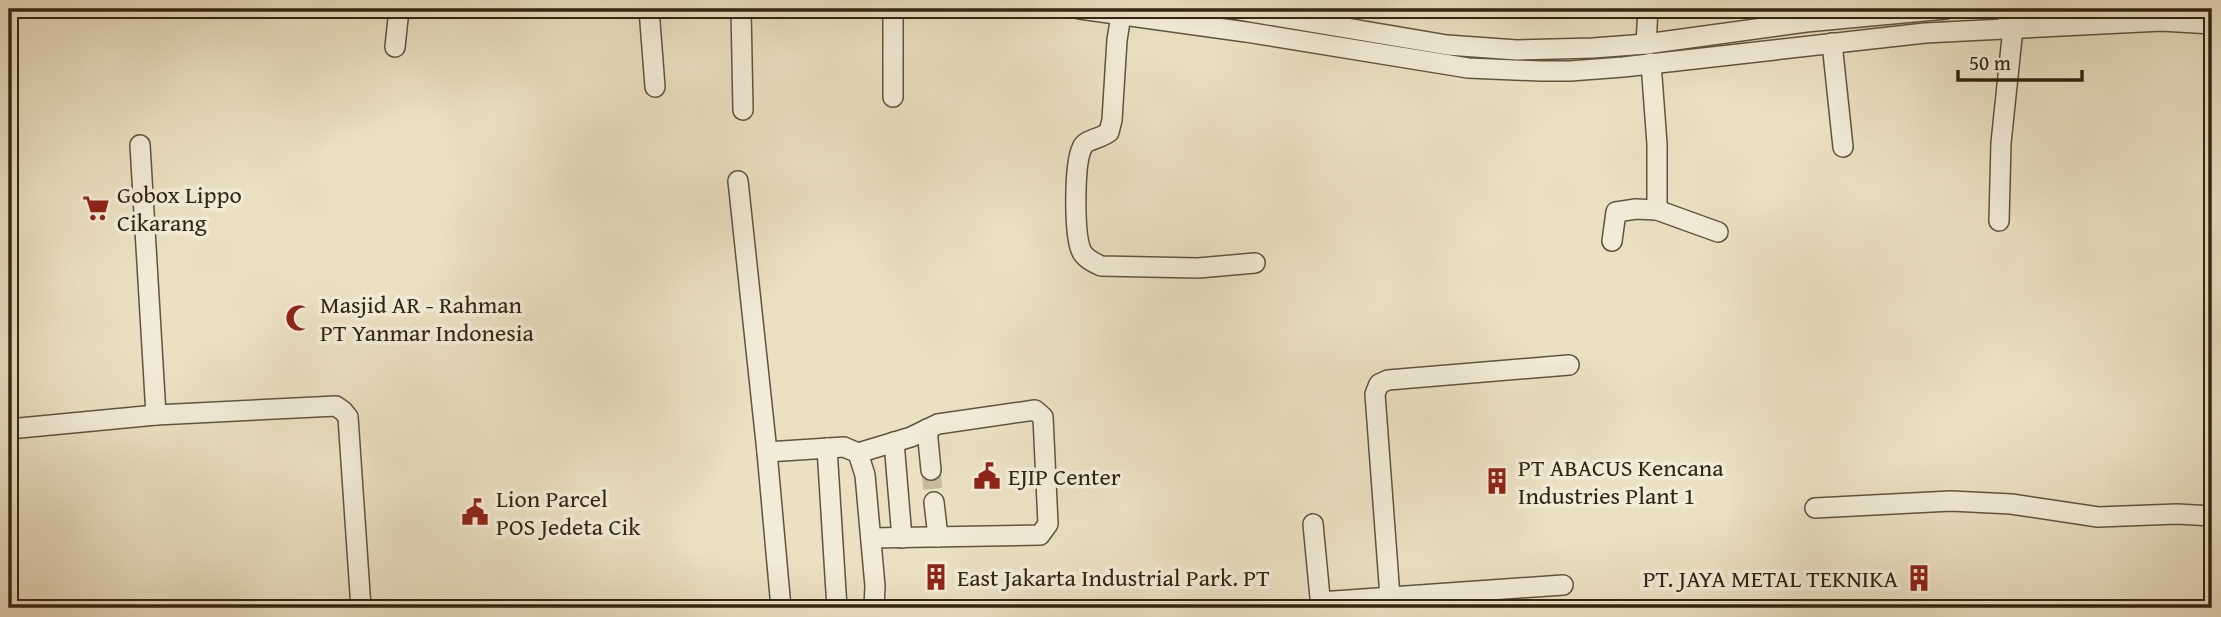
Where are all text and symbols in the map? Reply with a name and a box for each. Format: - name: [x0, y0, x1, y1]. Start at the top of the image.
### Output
- scale bar: [1958, 38, 2083, 82]
- text: 50 m: [1969, 47, 2011, 78]
- place label: Gobox Lippo Cikarang: [117, 177, 242, 240]
- supermarket icon: Gobox Lippo Cikarang: [81, 193, 111, 223]
- place label: Masjid AR - Rahman PT Yanmar Indonesia: [320, 287, 535, 350]
- mosque icon: Masjid AR - Rahman PT Yanmar Indonesia: [284, 303, 314, 333]
- place label: PT ABACUS Kencana Industries Plant 1: [1518, 450, 1724, 513]
- place label: EJIP Center: [1008, 459, 1121, 494]
- public building icon: EJIP Center: [972, 461, 1002, 491]
- building icon: PT ABACUS Kencana Industries Plant 1: [1482, 466, 1512, 496]
- place label: Lion Parcel POS Jedeta Cik: [496, 481, 641, 544]
- public building icon: Lion Parcel POS Jedeta Cik: [460, 497, 490, 527]
- place label: East Jakarta Industrial Park. PT: [957, 560, 1270, 595]
- place label: PT. JAYA METAL TEKNIKA: [1643, 561, 1898, 596]
- building icon: East Jakarta Industrial Park. PT: [921, 562, 951, 592]
- building icon: PT. JAYA METAL TEKNIKA: [1904, 563, 1934, 593]

